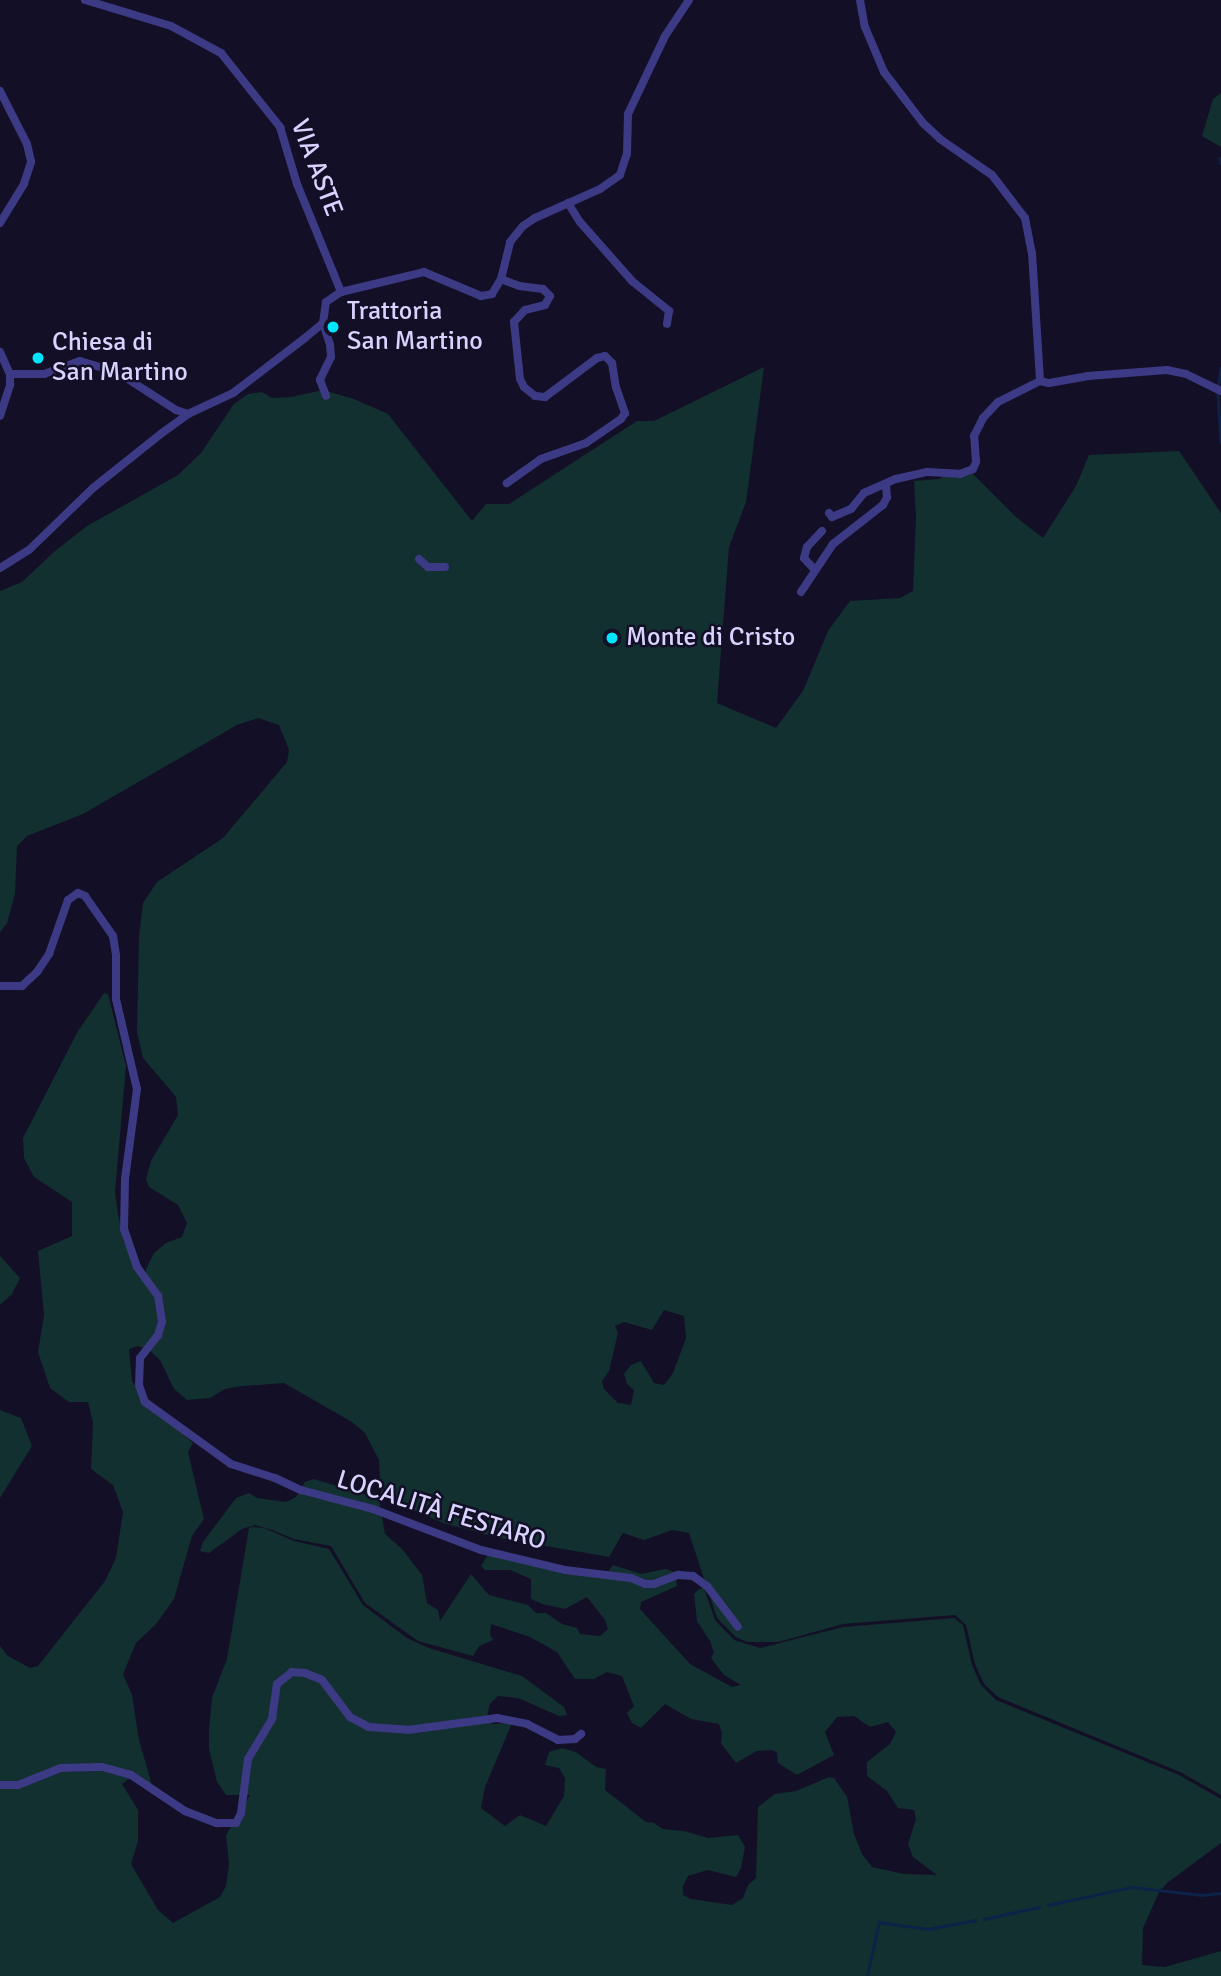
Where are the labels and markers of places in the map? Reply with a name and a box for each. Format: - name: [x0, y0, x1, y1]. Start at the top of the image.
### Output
- place label: Trattoria San Martino: [347, 296, 483, 358]
- marker: Trattoria San Martino: [325, 319, 341, 335]
- place label: Chiesa di San Martino: [52, 327, 188, 388]
- marker: Chiesa di San Martino: [30, 350, 46, 366]
- place label: Monte di Cristo: [626, 622, 795, 654]
- marker: Monte di Cristo: [604, 630, 620, 646]

